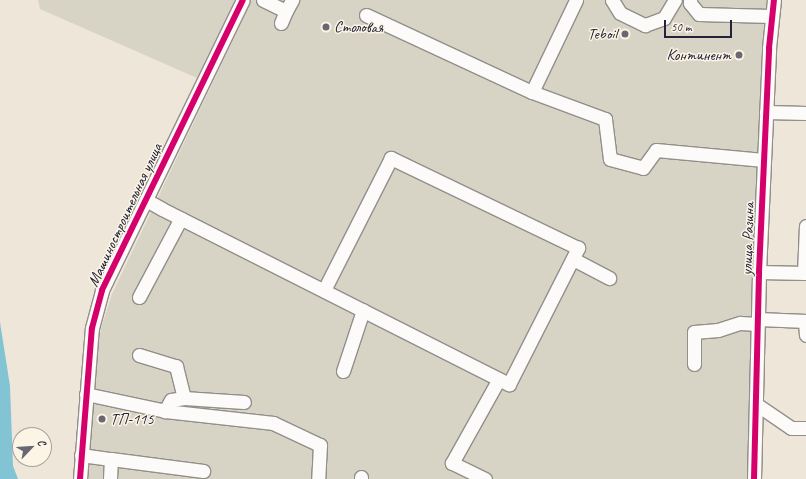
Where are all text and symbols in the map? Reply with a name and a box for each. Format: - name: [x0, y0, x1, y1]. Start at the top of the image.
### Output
- scale bar: [666, 12, 734, 38]
- place label: Столовая: [334, 17, 383, 37]
- text: 50 m: [671, 19, 691, 35]
- marker: Столовая: [321, 22, 331, 32]
- place label: Teboil: [588, 24, 617, 44]
- marker: Teboil: [620, 29, 630, 39]
- place label: Континент: [666, 45, 731, 65]
- marker: Континент: [734, 50, 744, 60]
- street label: Машиностроительная улица: [83, 140, 167, 290]
- street label: улица Разина: [737, 202, 759, 276]
- place label: ТП-115: [110, 409, 154, 429]
- marker: ТП-115: [97, 414, 107, 424]
- north arrow: [12, 427, 52, 467]
- text: С: [34, 437, 49, 448]

